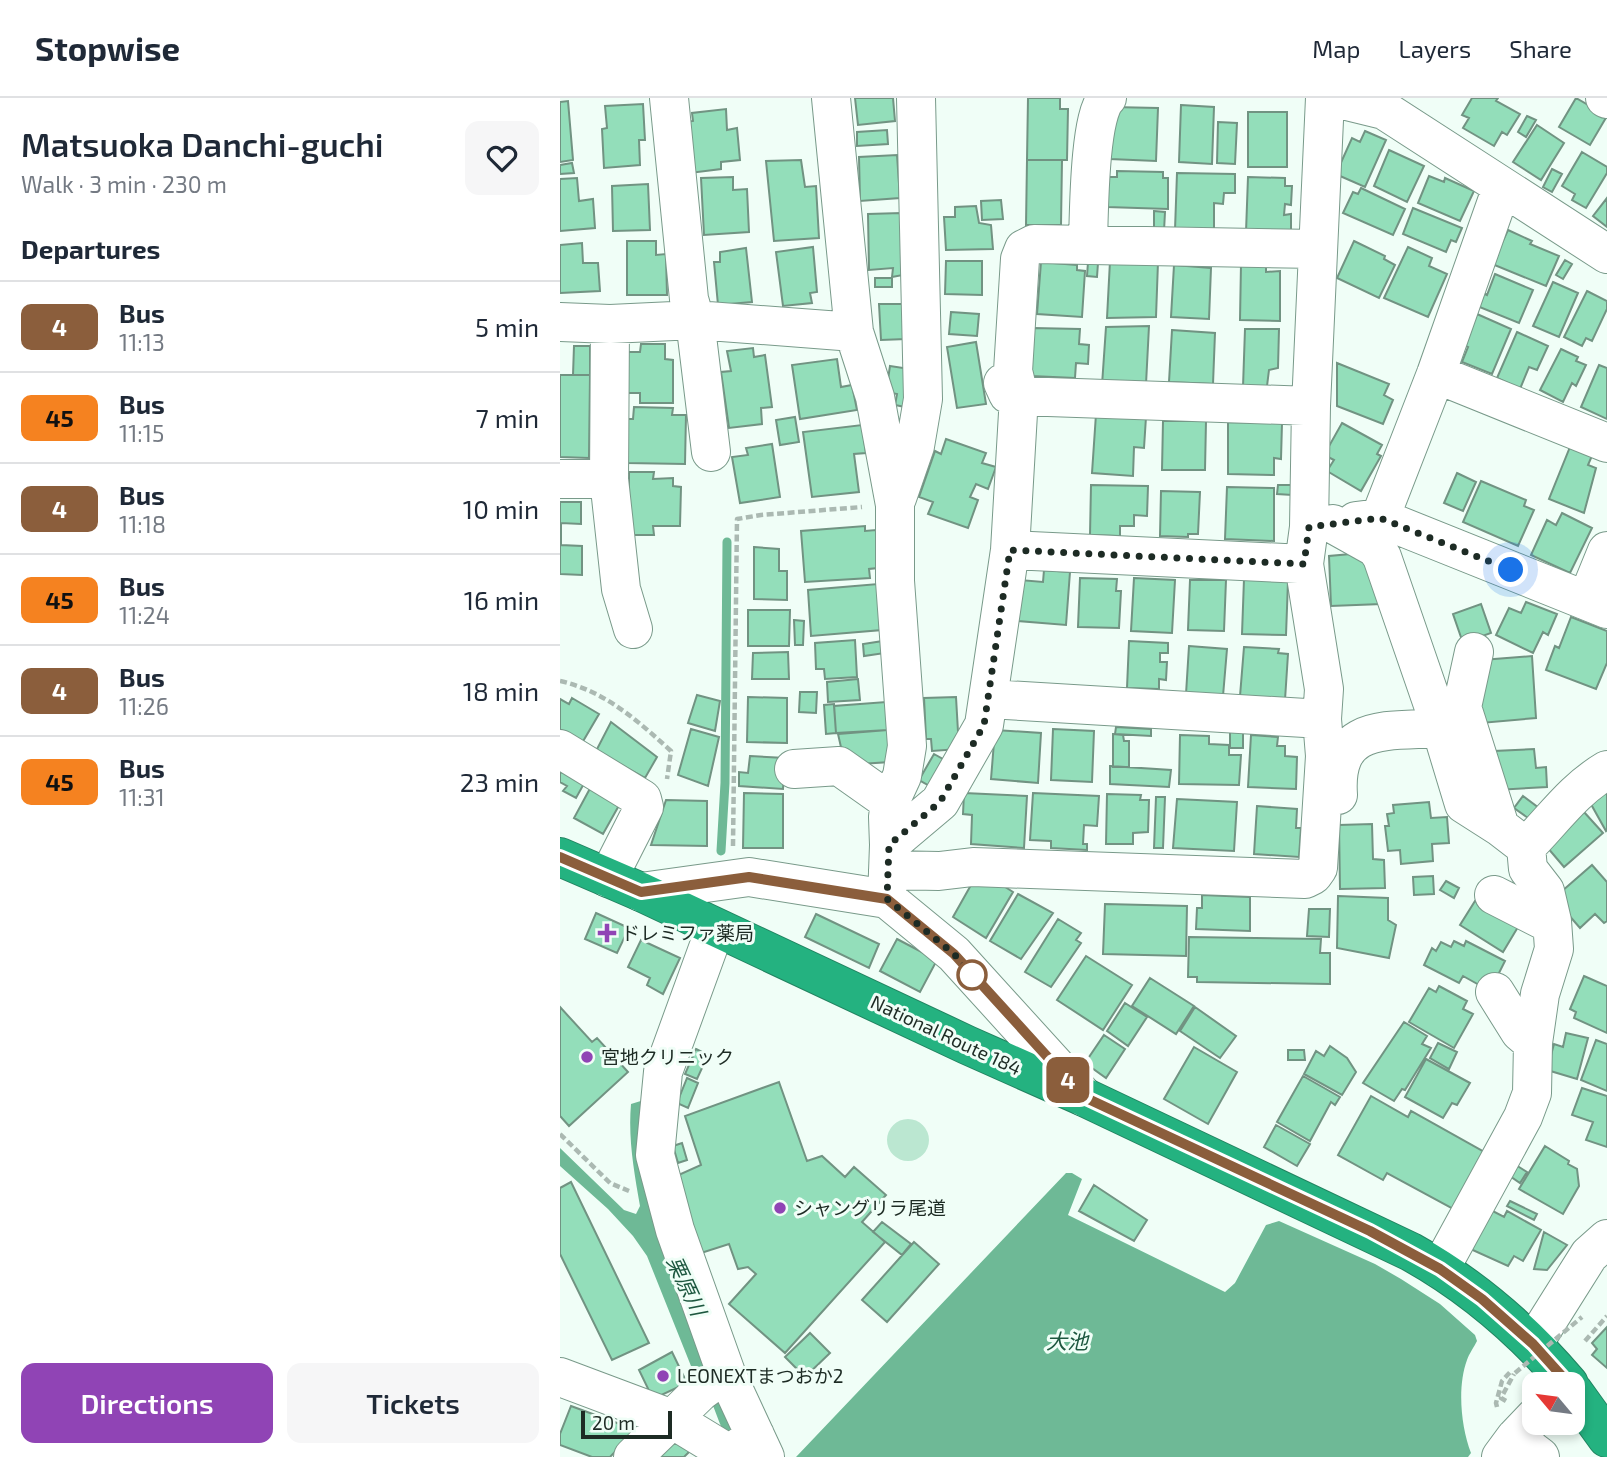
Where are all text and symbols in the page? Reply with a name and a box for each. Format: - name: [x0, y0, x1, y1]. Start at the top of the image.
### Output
- text: Stopwise: [35, 28, 180, 68]
- text: Map: [1312, 34, 1360, 63]
- text: Layers: [1398, 34, 1471, 63]
- text: Share: [1509, 34, 1572, 63]
- button: heart: [465, 121, 539, 195]
- text: Matsuoka Danchi-guchi: [21, 124, 384, 164]
- text: Walk · 3 min · 230 m: [21, 170, 227, 198]
- text: Departures: [21, 233, 160, 264]
- text: Bus: [119, 297, 165, 328]
- text: 5 min: [475, 311, 539, 342]
- text: 4: [52, 312, 67, 341]
- text: 11:13: [119, 328, 165, 356]
- text: Bus: [119, 388, 165, 419]
- text: 7 min: [476, 402, 539, 433]
- text: 45: [45, 403, 74, 432]
- text: 11:15: [119, 419, 164, 447]
- text: Bus: [119, 479, 165, 510]
- text: 10 min: [463, 493, 539, 524]
- text: 4: [52, 494, 67, 523]
- text: 11:18: [119, 510, 166, 538]
- your location: [1493, 552, 1528, 587]
- text: Bus: [119, 570, 165, 601]
- text: 16 min: [464, 584, 539, 615]
- text: 45: [45, 585, 74, 614]
- text: 11:24: [119, 601, 170, 629]
- text: Bus: [119, 661, 165, 692]
- text: 18 min: [463, 675, 539, 706]
- text: 4: [52, 676, 67, 705]
- text: 11:26: [119, 692, 169, 720]
- text: Bus: [119, 752, 165, 783]
- text: 23 min: [460, 766, 539, 797]
- text: 45: [45, 767, 74, 796]
- text: 11:31: [119, 783, 165, 811]
- place label: ドレミファ薬局: [621, 921, 754, 944]
- marker: ドレミファ薬局: [599, 925, 615, 941]
- unlabelled marker: [957, 960, 987, 990]
- street label: National Route 184: [867, 990, 1025, 1079]
- place label: 宮地クリニック: [601, 1045, 734, 1068]
- marker: 宮地クリニック: [579, 1049, 595, 1065]
- line badge: 4: [1045, 1057, 1091, 1103]
- text: 4: [1060, 1065, 1076, 1094]
- place label: シャングリラ尾道: [794, 1196, 946, 1219]
- marker: シャングリラ尾道: [772, 1200, 788, 1216]
- water label: 栗原川: [663, 1252, 713, 1321]
- water label: 大池: [1046, 1328, 1090, 1353]
- button: Directions: [21, 1363, 273, 1443]
- button: Tickets: [287, 1363, 539, 1443]
- place label: LEONEXTまつおか2: [677, 1364, 843, 1387]
- marker: LEONEXTまつおか2: [655, 1368, 671, 1384]
- north arrow: [1522, 1372, 1586, 1435]
- map controls: [1522, 1372, 1585, 1435]
- scale bar: [581, 1408, 672, 1440]
- text: 20 m: [592, 1411, 635, 1434]

